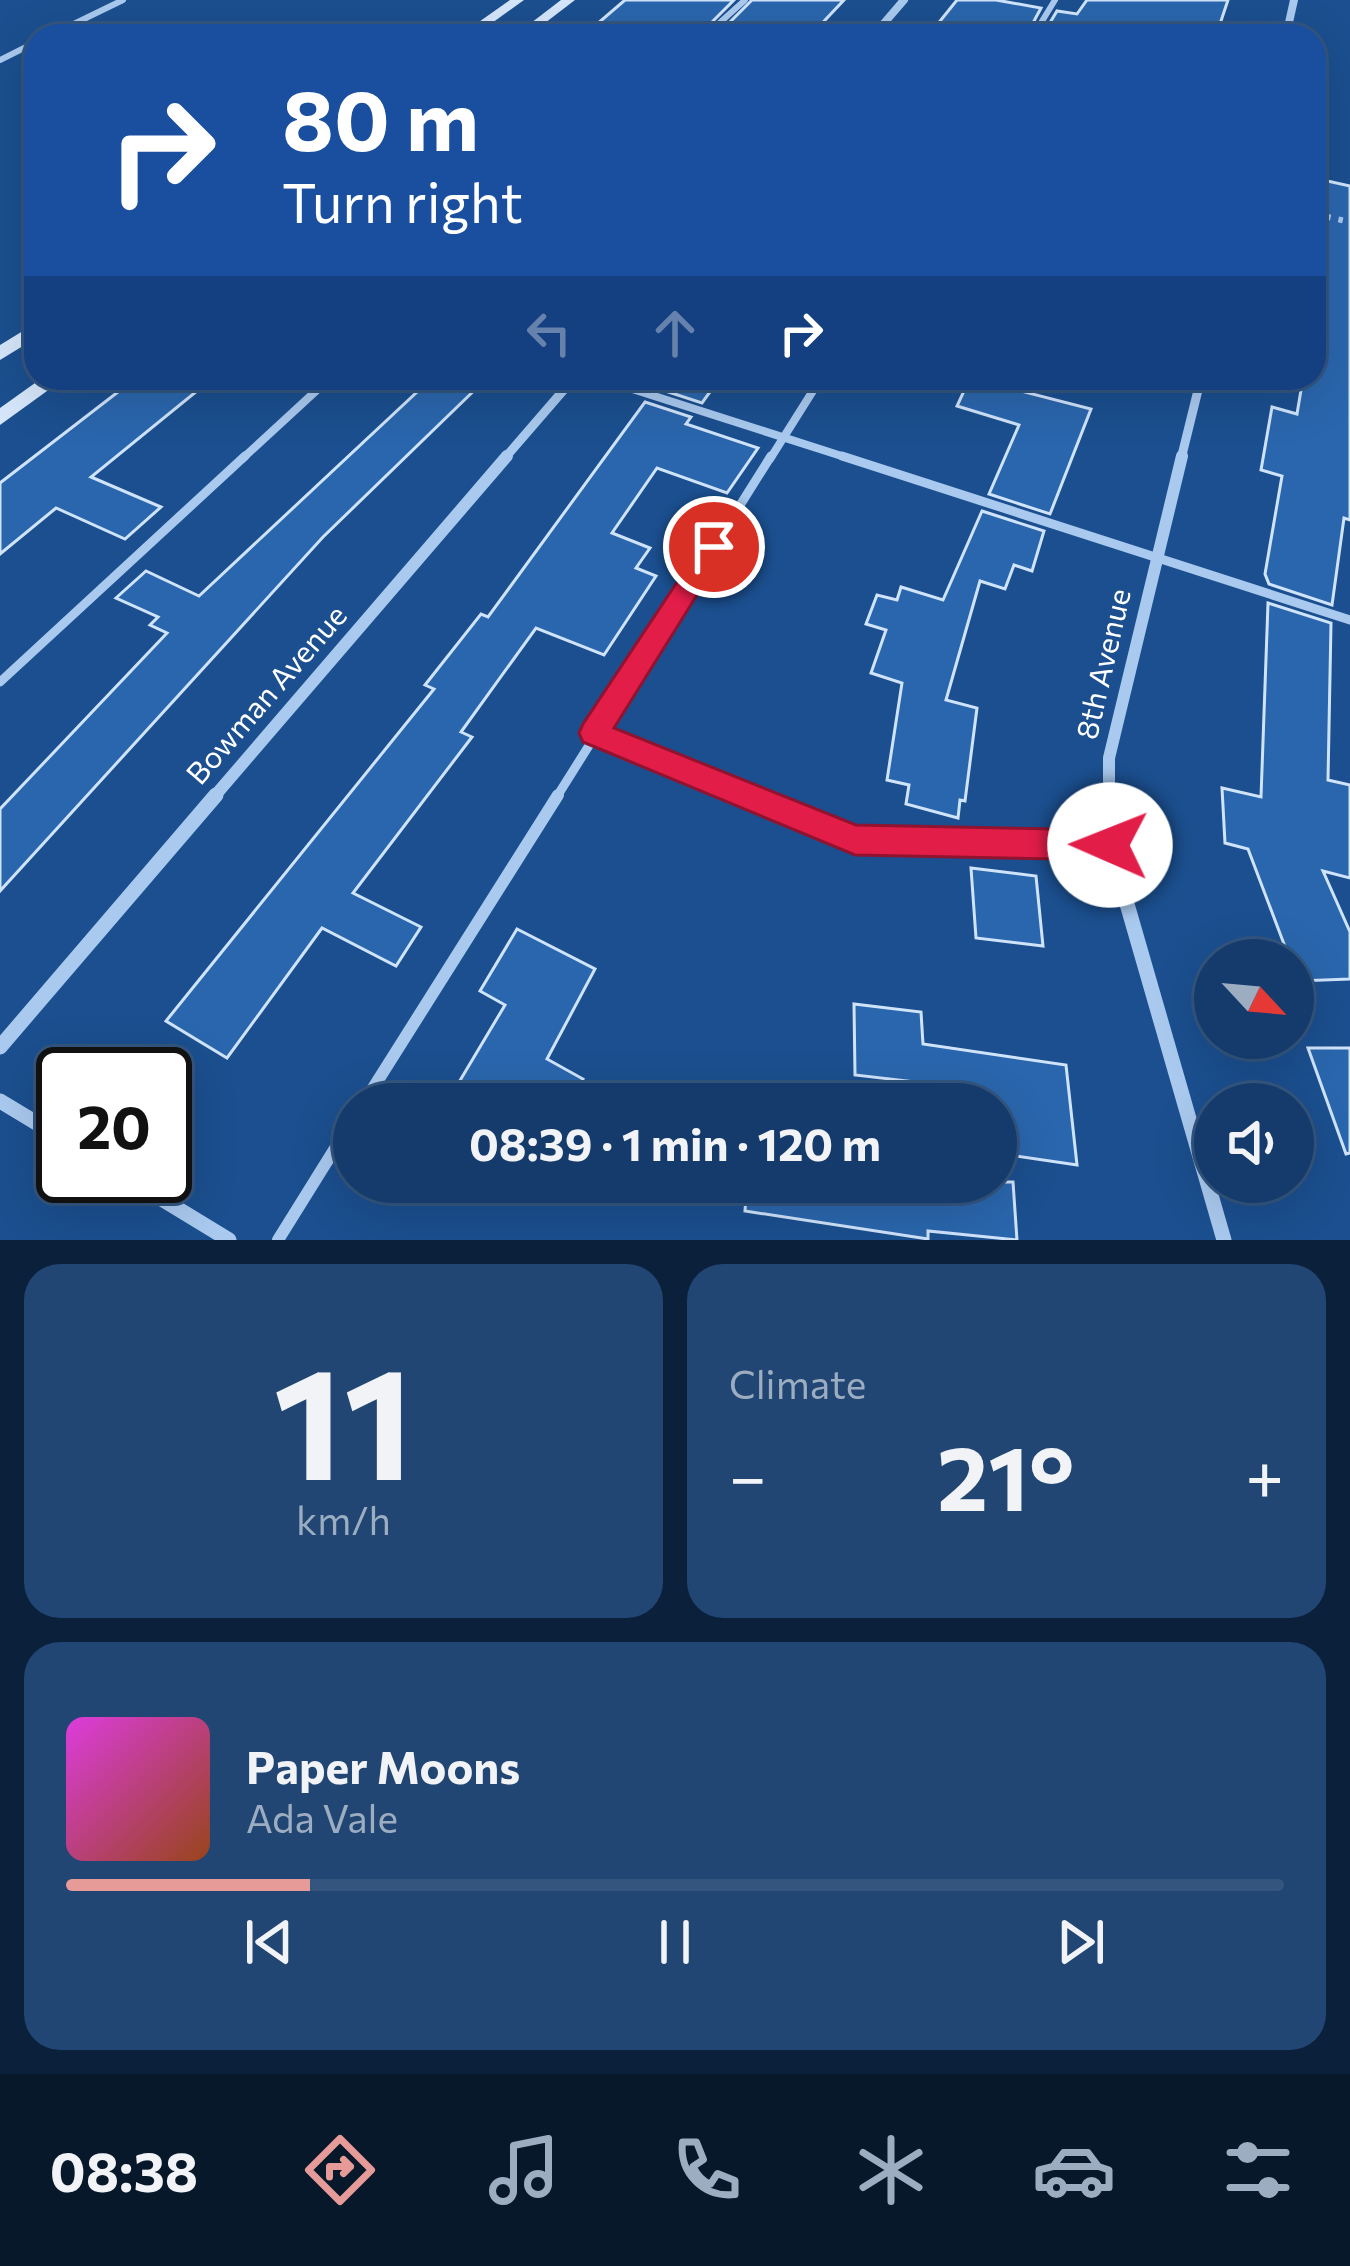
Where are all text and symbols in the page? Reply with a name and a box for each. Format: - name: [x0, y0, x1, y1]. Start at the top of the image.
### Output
- text: 80 m: [282, 66, 479, 168]
- icon: right: [84, 72, 240, 228]
- text: Turn right: [282, 168, 523, 234]
- icon: left: [516, 300, 582, 366]
- icon: ahead: [642, 300, 708, 366]
- icon: right: [768, 300, 834, 366]
- pin: [663, 496, 765, 598]
- icon: arrive: [681, 514, 747, 580]
- street label: 8th Avenue: [1066, 585, 1137, 742]
- street label: Bowman Avenue: [177, 596, 353, 791]
- position arrow: [1047, 782, 1173, 908]
- north arrow: [1194, 939, 1314, 1059]
- map controls: [1194, 939, 1314, 1203]
- speed limit sign: 20: [36, 1047, 192, 1203]
- button: sound: [1194, 1083, 1314, 1203]
- text: 08:39 · 1 min · 120 m: [469, 1115, 881, 1170]
- text: 11: [273, 1321, 414, 1512]
- text: Climate: [729, 1359, 866, 1407]
- text: 21°: [937, 1419, 1075, 1530]
- text: −: [729, 1434, 767, 1515]
- text: +: [1245, 1434, 1284, 1515]
- text: km/h: [296, 1495, 391, 1543]
- text: Paper Moons: [246, 1738, 520, 1793]
- text: Ada Vale: [246, 1793, 398, 1841]
- icon: previous: [236, 1909, 302, 1975]
- icon: pause: [642, 1909, 708, 1975]
- icon: next: [1048, 1909, 1114, 1975]
- icon: directions: [298, 2128, 382, 2212]
- icon: music: [482, 2128, 566, 2212]
- icon: phone: [665, 2128, 749, 2212]
- icon: climate: [849, 2128, 933, 2212]
- icon: car: [1032, 2128, 1116, 2212]
- icon: filters: [1216, 2128, 1300, 2212]
- text: 08:38: [50, 2137, 198, 2203]

